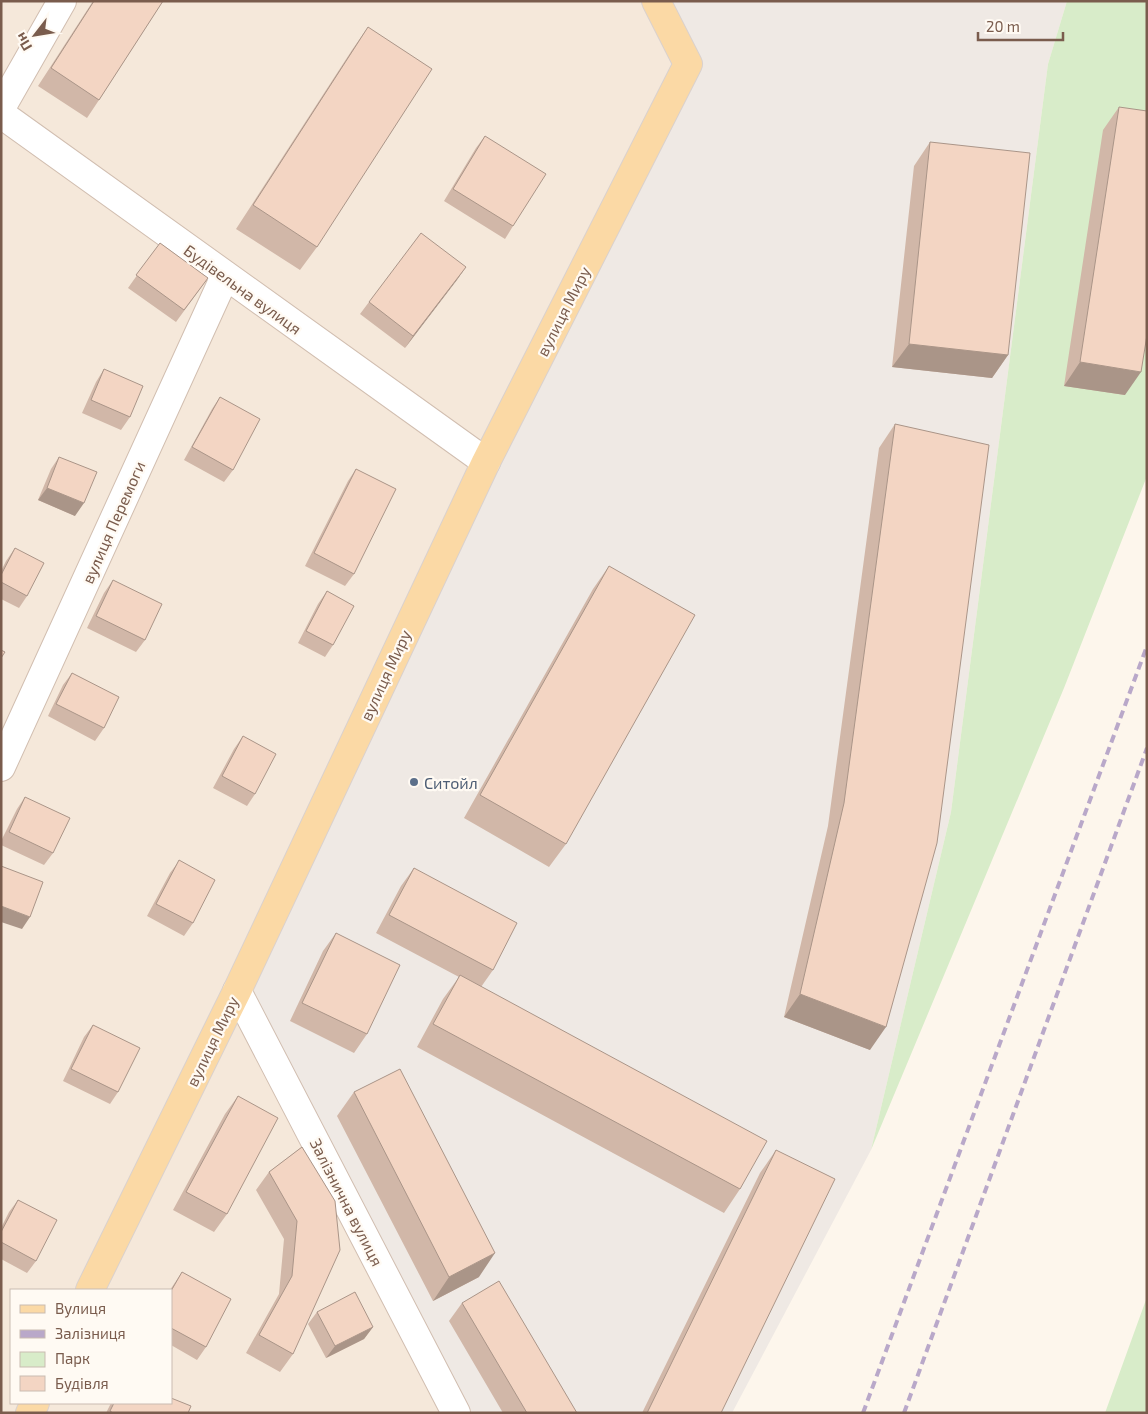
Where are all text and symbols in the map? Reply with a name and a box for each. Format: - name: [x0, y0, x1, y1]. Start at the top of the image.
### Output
- north arrow: [10, 10, 60, 60]
- scale bar: [978, 10, 1063, 42]
- text: 20 m: [986, 17, 1020, 35]
- text: Пн: [11, 30, 35, 54]
- street label: Будівельна вулиця: [180, 240, 305, 339]
- street label: вулиця Миру: [532, 263, 595, 359]
- street label: вулиця Перемоги: [77, 458, 149, 587]
- street label: вулиця Миру: [356, 626, 415, 724]
- place label: Ситойл: [424, 773, 478, 792]
- marker: Ситойл: [408, 776, 420, 788]
- street label: вулиця Миру: [182, 992, 243, 1090]
- street label: Залізнична вулиця: [306, 1135, 387, 1270]
- legend: [10, 1289, 172, 1404]
- text: Вулиця: [55, 1299, 106, 1318]
- text: Залізниця: [55, 1324, 126, 1342]
- text: Парк: [55, 1349, 90, 1367]
- text: Будівля: [55, 1374, 109, 1393]

